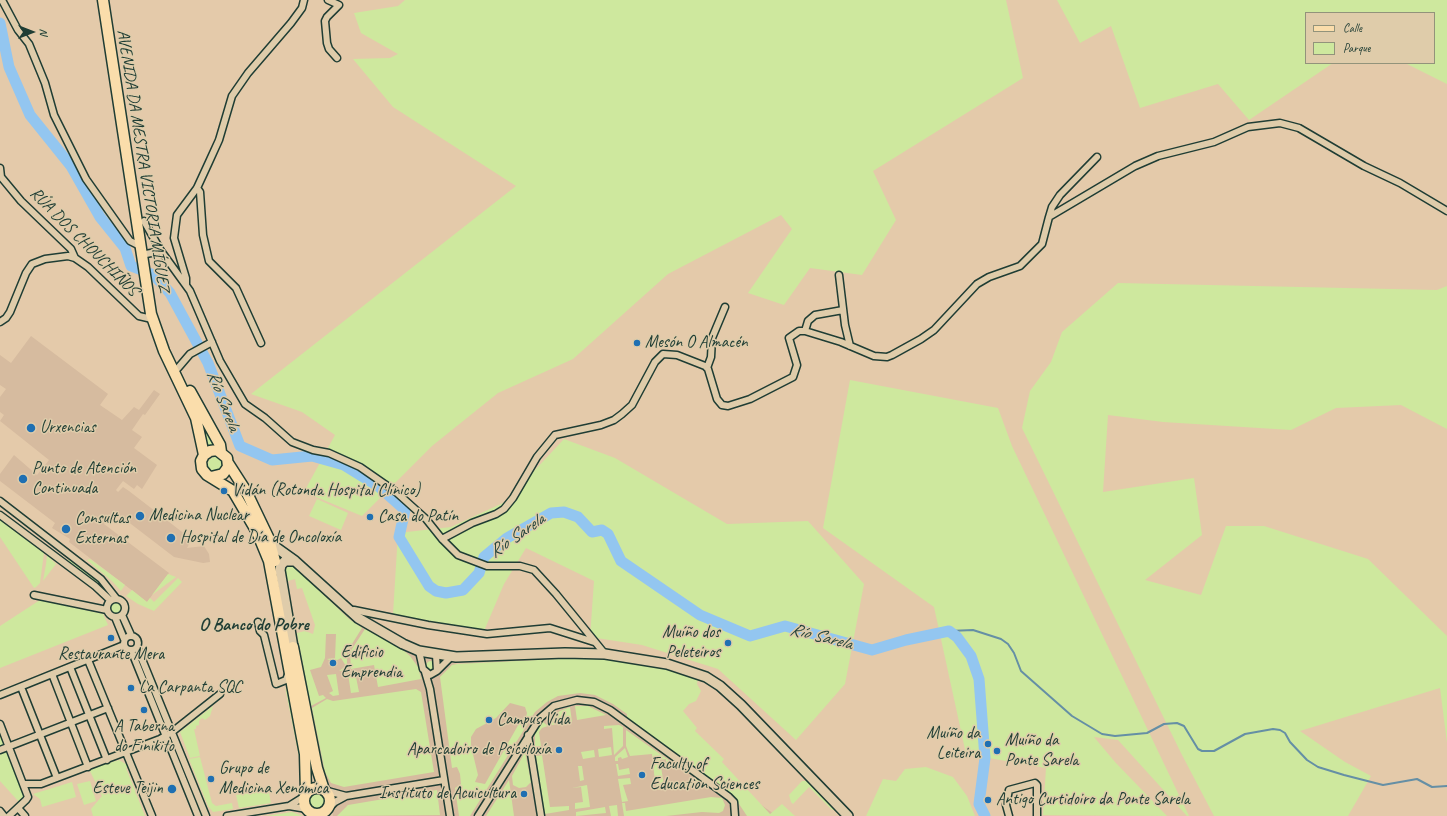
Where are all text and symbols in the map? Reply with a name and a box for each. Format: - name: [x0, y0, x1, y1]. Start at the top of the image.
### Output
- north arrow: [12, 12, 52, 52]
- legend: [1305, 12, 1435, 64]
- text: Calle: [1343, 20, 1362, 36]
- street label: AVENIDA DA MESTRA VICTORIA MÍGUEZ: [112, 28, 174, 294]
- text: N: [37, 29, 51, 35]
- text: Parque: [1343, 40, 1371, 56]
- street label: RÚA DOS CHOUCHIÑOS: [25, 183, 143, 301]
- place label: Mesón O Almacén: [645, 333, 748, 353]
- marker: Mesón O Almacén: [632, 338, 642, 348]
- water label: Río Sarela: [202, 368, 244, 434]
- place label: Urxencias: [40, 418, 95, 438]
- marker: Urxencias: [25, 422, 37, 434]
- place label: Punto de Atención Continuada: [32, 459, 136, 499]
- marker: Punto de Atención Continuada: [17, 473, 29, 485]
- place label: Vidán (Rotonda Hospital Clínico): [232, 481, 420, 501]
- marker: Vidán (Rotonda Hospital Clínico): [219, 486, 229, 496]
- place label: Medicina Nuclear: [149, 506, 249, 526]
- place label: Casa do Patín: [378, 507, 458, 527]
- place label: Consultas Externas: [75, 509, 130, 549]
- water label: Río Sarela: [485, 509, 549, 563]
- marker: Medicina Nuclear: [134, 510, 146, 522]
- marker: Casa do Patín: [365, 512, 375, 522]
- marker: Consultas Externas: [60, 523, 72, 535]
- place label: Hospital de Día de Oncoloxía: [180, 528, 341, 548]
- marker: Hospital de Día de Oncoloxía: [165, 532, 177, 544]
- district label: O Banco do Pobre: [199, 614, 309, 636]
- water label: Río Sarela: [788, 619, 854, 655]
- place label: Muíño dos Peleteiros: [662, 623, 720, 663]
- marker: Restaurante Mera: [106, 633, 116, 643]
- marker: Muíño dos Peleteiros: [723, 638, 733, 648]
- place label: Edificio Emprendia: [341, 643, 402, 683]
- place label: Restaurante Mera: [58, 645, 164, 665]
- marker: Edificio Emprendia: [328, 658, 338, 668]
- place label: La Carpanta SQC: [139, 678, 242, 698]
- marker: La Carpanta SQC: [126, 683, 136, 693]
- marker: A Taberna do Finikito: [139, 705, 149, 715]
- place label: Campus Vida: [497, 710, 570, 730]
- marker: Campus Vida: [484, 715, 494, 725]
- place label: A Taberna do Finikito: [114, 717, 174, 757]
- place label: Muíño da Leiteira: [927, 724, 980, 764]
- place label: Muíño da Ponte Sarela: [1005, 731, 1078, 771]
- marker: Muíño da Leiteira: [983, 739, 993, 749]
- place label: Aparcadoiro de Psicoloxía: [407, 740, 551, 760]
- marker: Aparcadoiro de Psicoloxía: [554, 745, 564, 755]
- marker: Muíño da Ponte Sarela: [992, 746, 1002, 756]
- place label: Faculty of Education Sciences: [650, 755, 759, 795]
- place label: Grupo de Medicina Xenómica: [219, 759, 328, 799]
- marker: Faculty of Education Sciences: [637, 770, 647, 780]
- marker: Grupo de Medicina Xenómica: [206, 774, 216, 784]
- place label: Esteve Teijin: [93, 779, 163, 799]
- marker: Esteve Teijin: [166, 783, 178, 795]
- place label: Instituto de Acuicultura: [379, 784, 516, 804]
- marker: Instituto de Acuicultura: [519, 789, 529, 799]
- place label: Antigo Curtidoiro da Ponte Sarela: [996, 790, 1190, 810]
- marker: Antigo Curtidoiro da Ponte Sarela: [983, 795, 993, 805]

